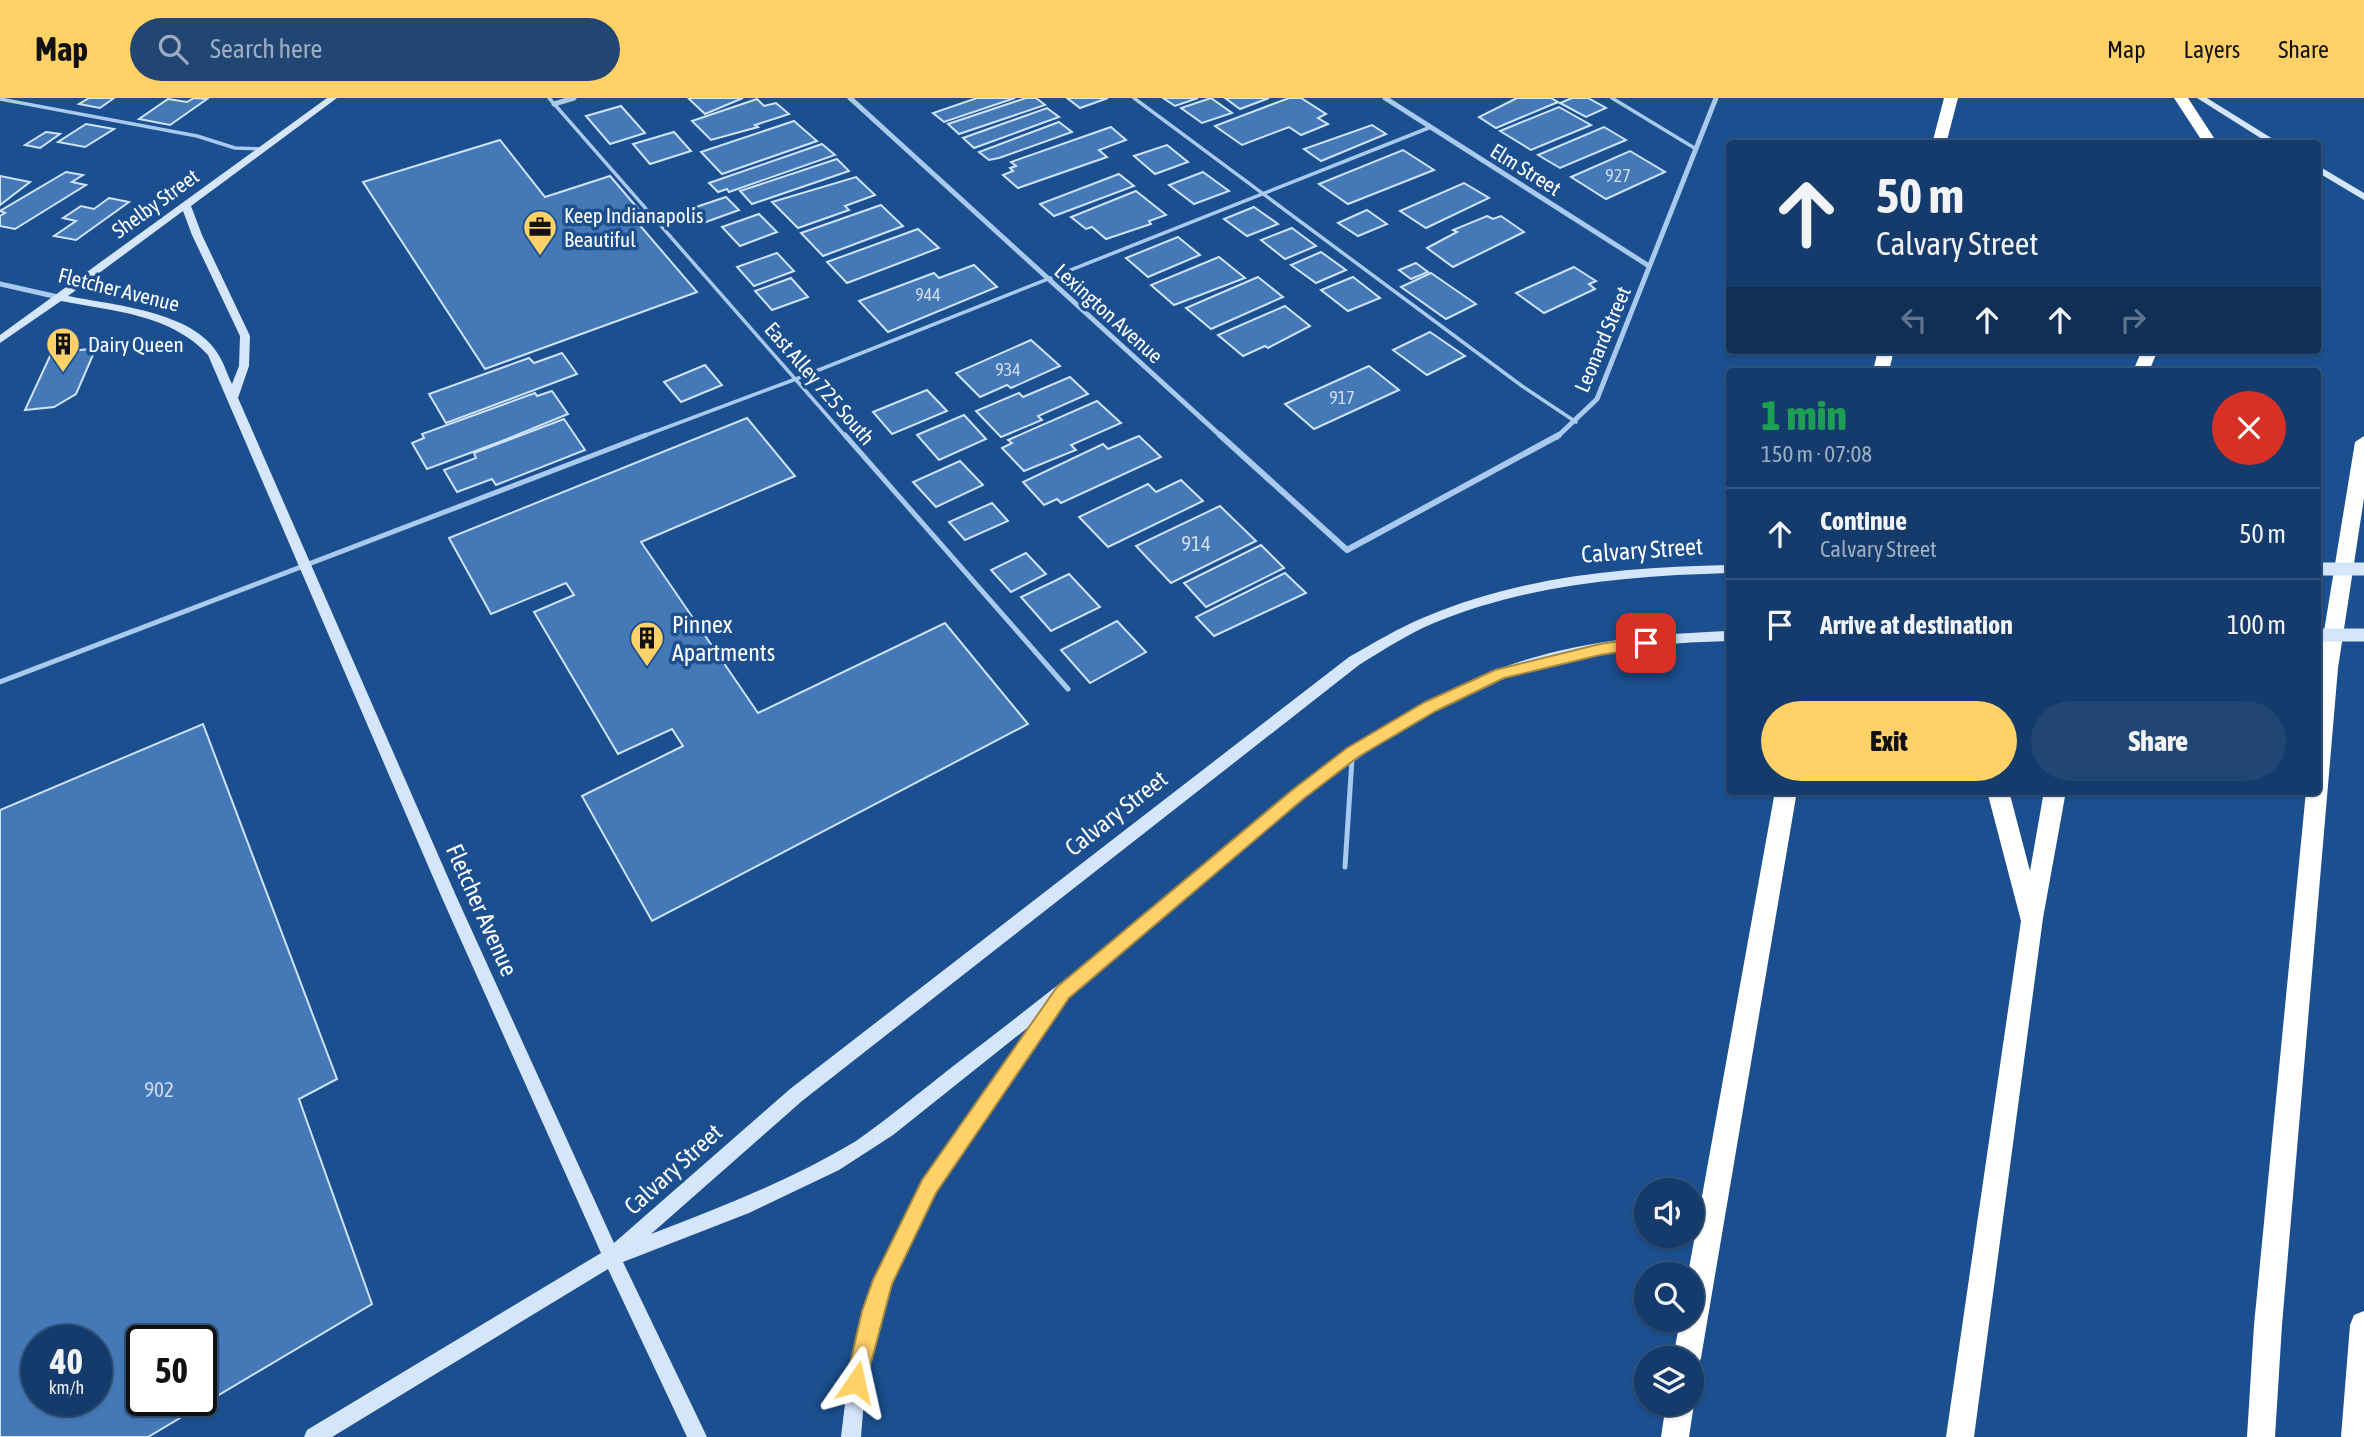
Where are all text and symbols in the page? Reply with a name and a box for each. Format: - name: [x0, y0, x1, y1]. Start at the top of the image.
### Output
- search box: [130, 18, 620, 81]
- text: Map: [35, 30, 88, 68]
- icon: search: [154, 30, 192, 68]
- text: Search here: [210, 34, 322, 64]
- text: Map: [2107, 36, 2146, 63]
- text: Layers: [2184, 36, 2240, 63]
- text: Share: [2278, 36, 2329, 63]
- street label: Elm Street: [1486, 138, 1566, 200]
- street label: Shelby Street: [107, 163, 203, 243]
- house number: 927: [1605, 165, 1631, 186]
- text: 50 m: [1876, 167, 1964, 223]
- icon: ahead: [1761, 168, 1852, 259]
- place label: Keep Indianapolis Beautiful: [564, 203, 703, 251]
- office icon: Keep Indianapolis Beautiful: [521, 208, 559, 257]
- text: Calvary Street: [1876, 225, 2038, 262]
- street label: Lexington Avenue: [1050, 258, 1168, 368]
- street label: Fletcher Avenue: [56, 262, 182, 316]
- street label: Leonard Street: [1569, 283, 1635, 395]
- house number: 944: [915, 284, 941, 305]
- icon: left: [1895, 301, 1933, 339]
- icon: ahead: [1968, 301, 2006, 339]
- icon: ahead: [2041, 301, 2079, 339]
- icon: right: [2114, 301, 2152, 339]
- street label: East Alley 725 South: [760, 317, 880, 449]
- building icon: Dairy Queen: [44, 325, 82, 374]
- place label: Dairy Queen: [88, 332, 184, 356]
- house number: 934: [995, 359, 1021, 380]
- house number: 917: [1329, 387, 1355, 408]
- text: 1 min: [1761, 391, 1847, 439]
- button: close: [2212, 391, 2286, 465]
- text: 150 m · 07:08: [1761, 441, 1872, 467]
- text: Continue: [1820, 506, 1907, 536]
- icon: ahead: [1761, 515, 1799, 553]
- text: 50 m: [2239, 519, 2286, 549]
- house number: 914: [1181, 531, 1211, 555]
- street label: Calvary Street: [1580, 532, 1704, 568]
- text: Calvary Street: [1820, 536, 1937, 562]
- icon: arrive: [1761, 606, 1799, 644]
- text: Arrive at destination: [1820, 610, 2013, 640]
- text: 100 m: [2227, 610, 2286, 640]
- place label: Pinnex Apartments: [672, 611, 775, 666]
- pin: [1616, 613, 1676, 673]
- building icon: Pinnex Apartments: [628, 619, 666, 668]
- icon: arrive: [1627, 624, 1665, 662]
- button: Exit: [1761, 701, 2017, 781]
- button: Share: [2031, 701, 2286, 781]
- street label: Calvary Street: [1060, 765, 1172, 861]
- street label: Fletcher Avenue: [441, 840, 523, 980]
- house number: 902: [144, 1077, 174, 1101]
- street label: Calvary Street: [619, 1118, 727, 1220]
- map controls: [1634, 1178, 1704, 1416]
- button: sound: [1634, 1178, 1704, 1248]
- button: search: [1634, 1262, 1704, 1332]
- speed limit sign: 50: [126, 1325, 217, 1416]
- text: 40: [50, 1341, 83, 1381]
- position arrow: [819, 1345, 893, 1419]
- button: layers: [1634, 1346, 1704, 1416]
- text: km/h: [49, 1377, 84, 1398]

